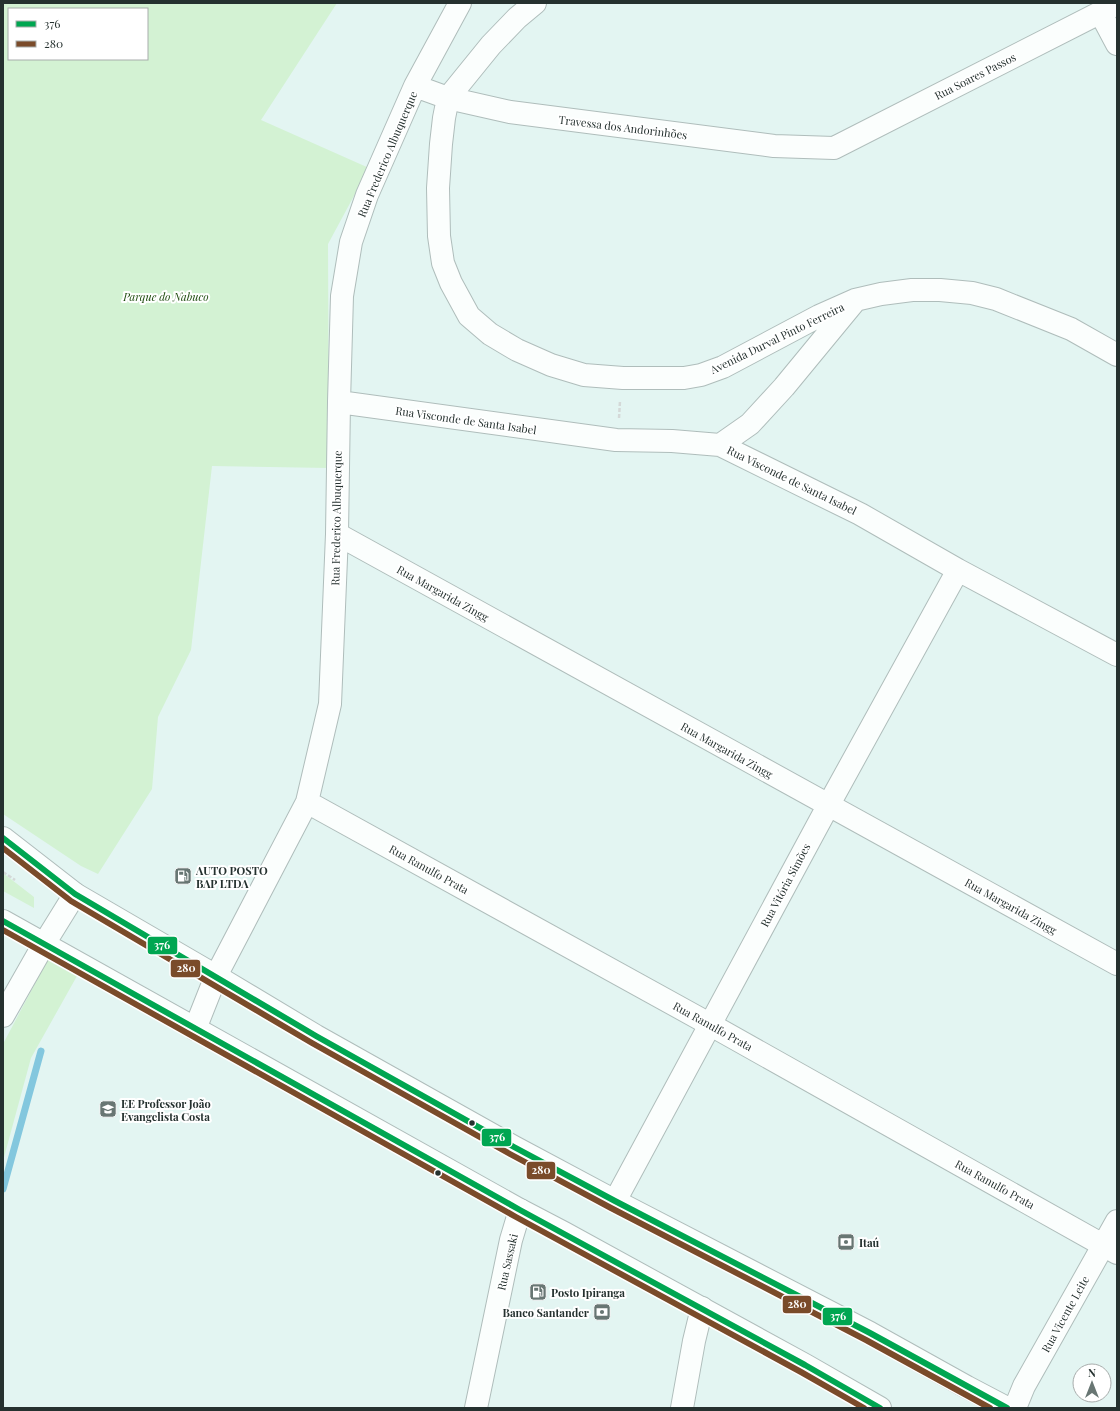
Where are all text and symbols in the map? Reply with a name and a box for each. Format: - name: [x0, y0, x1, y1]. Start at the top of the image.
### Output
- legend: [8, 8, 148, 60]
- text: 376: [44, 15, 61, 31]
- text: 280: [44, 35, 63, 51]
- street label: Rua Soares Passos: [932, 49, 1018, 103]
- street label: Rua Frederico Albuquerque: [354, 88, 421, 219]
- street label: Travessa dos Andorinhões: [558, 112, 688, 142]
- park label: Parque do Nabuco: [122, 289, 209, 304]
- street label: Avenida Durval Pinto Ferreira: [707, 299, 847, 377]
- street label: Rua Visconde de Santa Isabel: [395, 403, 537, 437]
- street label: Rua Visconde de Santa Isabel: [725, 442, 859, 518]
- street label: Rua Frederico Albuquerque: [327, 450, 345, 586]
- street label: Rua Margarida Zingg: [394, 561, 492, 625]
- street label: Rua Margarida Zingg: [678, 718, 776, 782]
- street label: Rua Ranulfo Prata: [387, 841, 472, 897]
- street label: Rua Vitória Simões: [757, 841, 813, 929]
- place label: AUTO POSTO BAP LTDA: [195, 863, 268, 891]
- fuel station icon: AUTO POSTO BAP LTDA: [173, 866, 193, 886]
- street label: Rua Margarida Zingg: [962, 874, 1060, 938]
- line badge: 376: [147, 936, 178, 955]
- text: 376: [154, 937, 170, 952]
- line badge: 280: [170, 959, 201, 978]
- text: 280: [176, 960, 196, 975]
- street label: Rua Ranulfo Prata: [671, 998, 756, 1054]
- place label: EE Professor João Evangelista Costa: [121, 1096, 211, 1124]
- school or university icon: EE Professor João Evangelista Costa: [98, 1099, 118, 1119]
- unlabelled marker: [467, 1118, 477, 1128]
- line badge: 376: [481, 1128, 512, 1147]
- text: 376: [489, 1129, 505, 1144]
- street label: Rua Ranulfo Prata: [953, 1156, 1038, 1212]
- line badge: 280: [526, 1161, 556, 1180]
- text: 280: [531, 1162, 551, 1177]
- unlabelled marker: [433, 1168, 443, 1178]
- street label: Rua Sassaki: [493, 1232, 521, 1292]
- bank icon: Itaú: [836, 1232, 856, 1252]
- place label: Itaú: [859, 1235, 880, 1250]
- street label: Rua Vicente Leite: [1038, 1273, 1092, 1355]
- fuel station icon: Posto Ipiranga: [528, 1282, 548, 1302]
- place label: Posto Ipiranga: [551, 1285, 625, 1300]
- line badge: 280: [782, 1295, 812, 1314]
- text: 280: [787, 1296, 807, 1311]
- bank icon: Banco Santander: [592, 1302, 612, 1322]
- place label: Banco Santander: [503, 1305, 590, 1320]
- line badge: 376: [822, 1307, 853, 1326]
- text: 376: [830, 1308, 846, 1323]
- north arrow: [1072, 1363, 1112, 1403]
- text: N: [1088, 1365, 1096, 1380]

